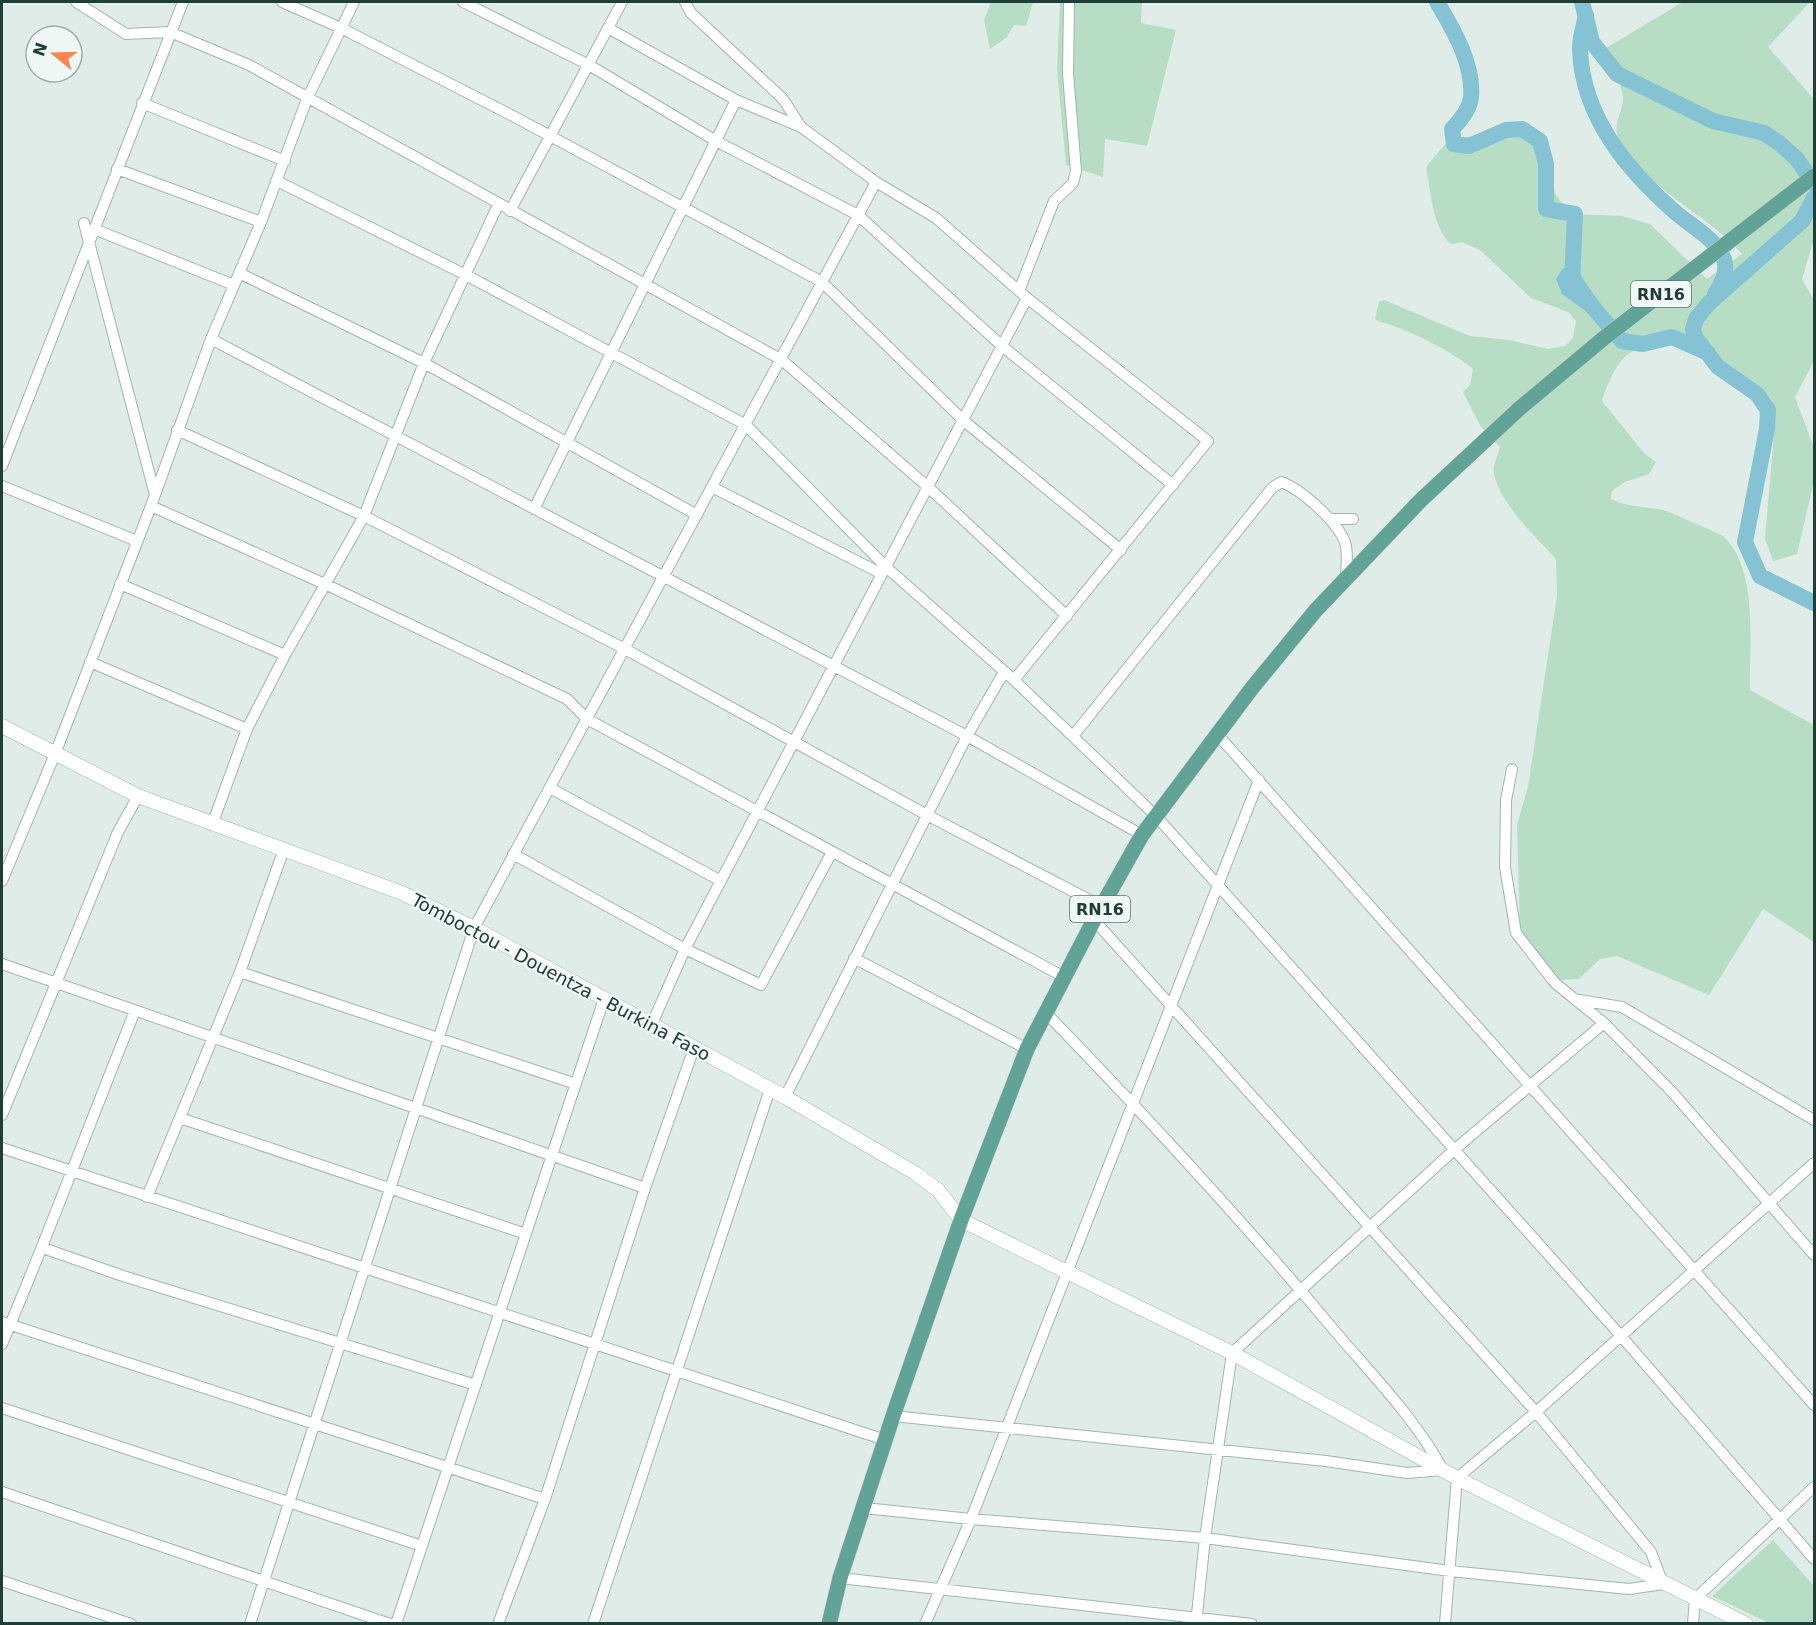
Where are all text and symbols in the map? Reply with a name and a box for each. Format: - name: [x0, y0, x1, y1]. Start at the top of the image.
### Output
- north arrow: [24, 24, 84, 84]
- text: N: [29, 40, 51, 59]
- road number: RN16: [1631, 281, 1691, 307]
- street label: Tomboctou - Douentza - Burkina Faso: [407, 889, 714, 1065]
- road number: RN16: [1070, 896, 1130, 922]

